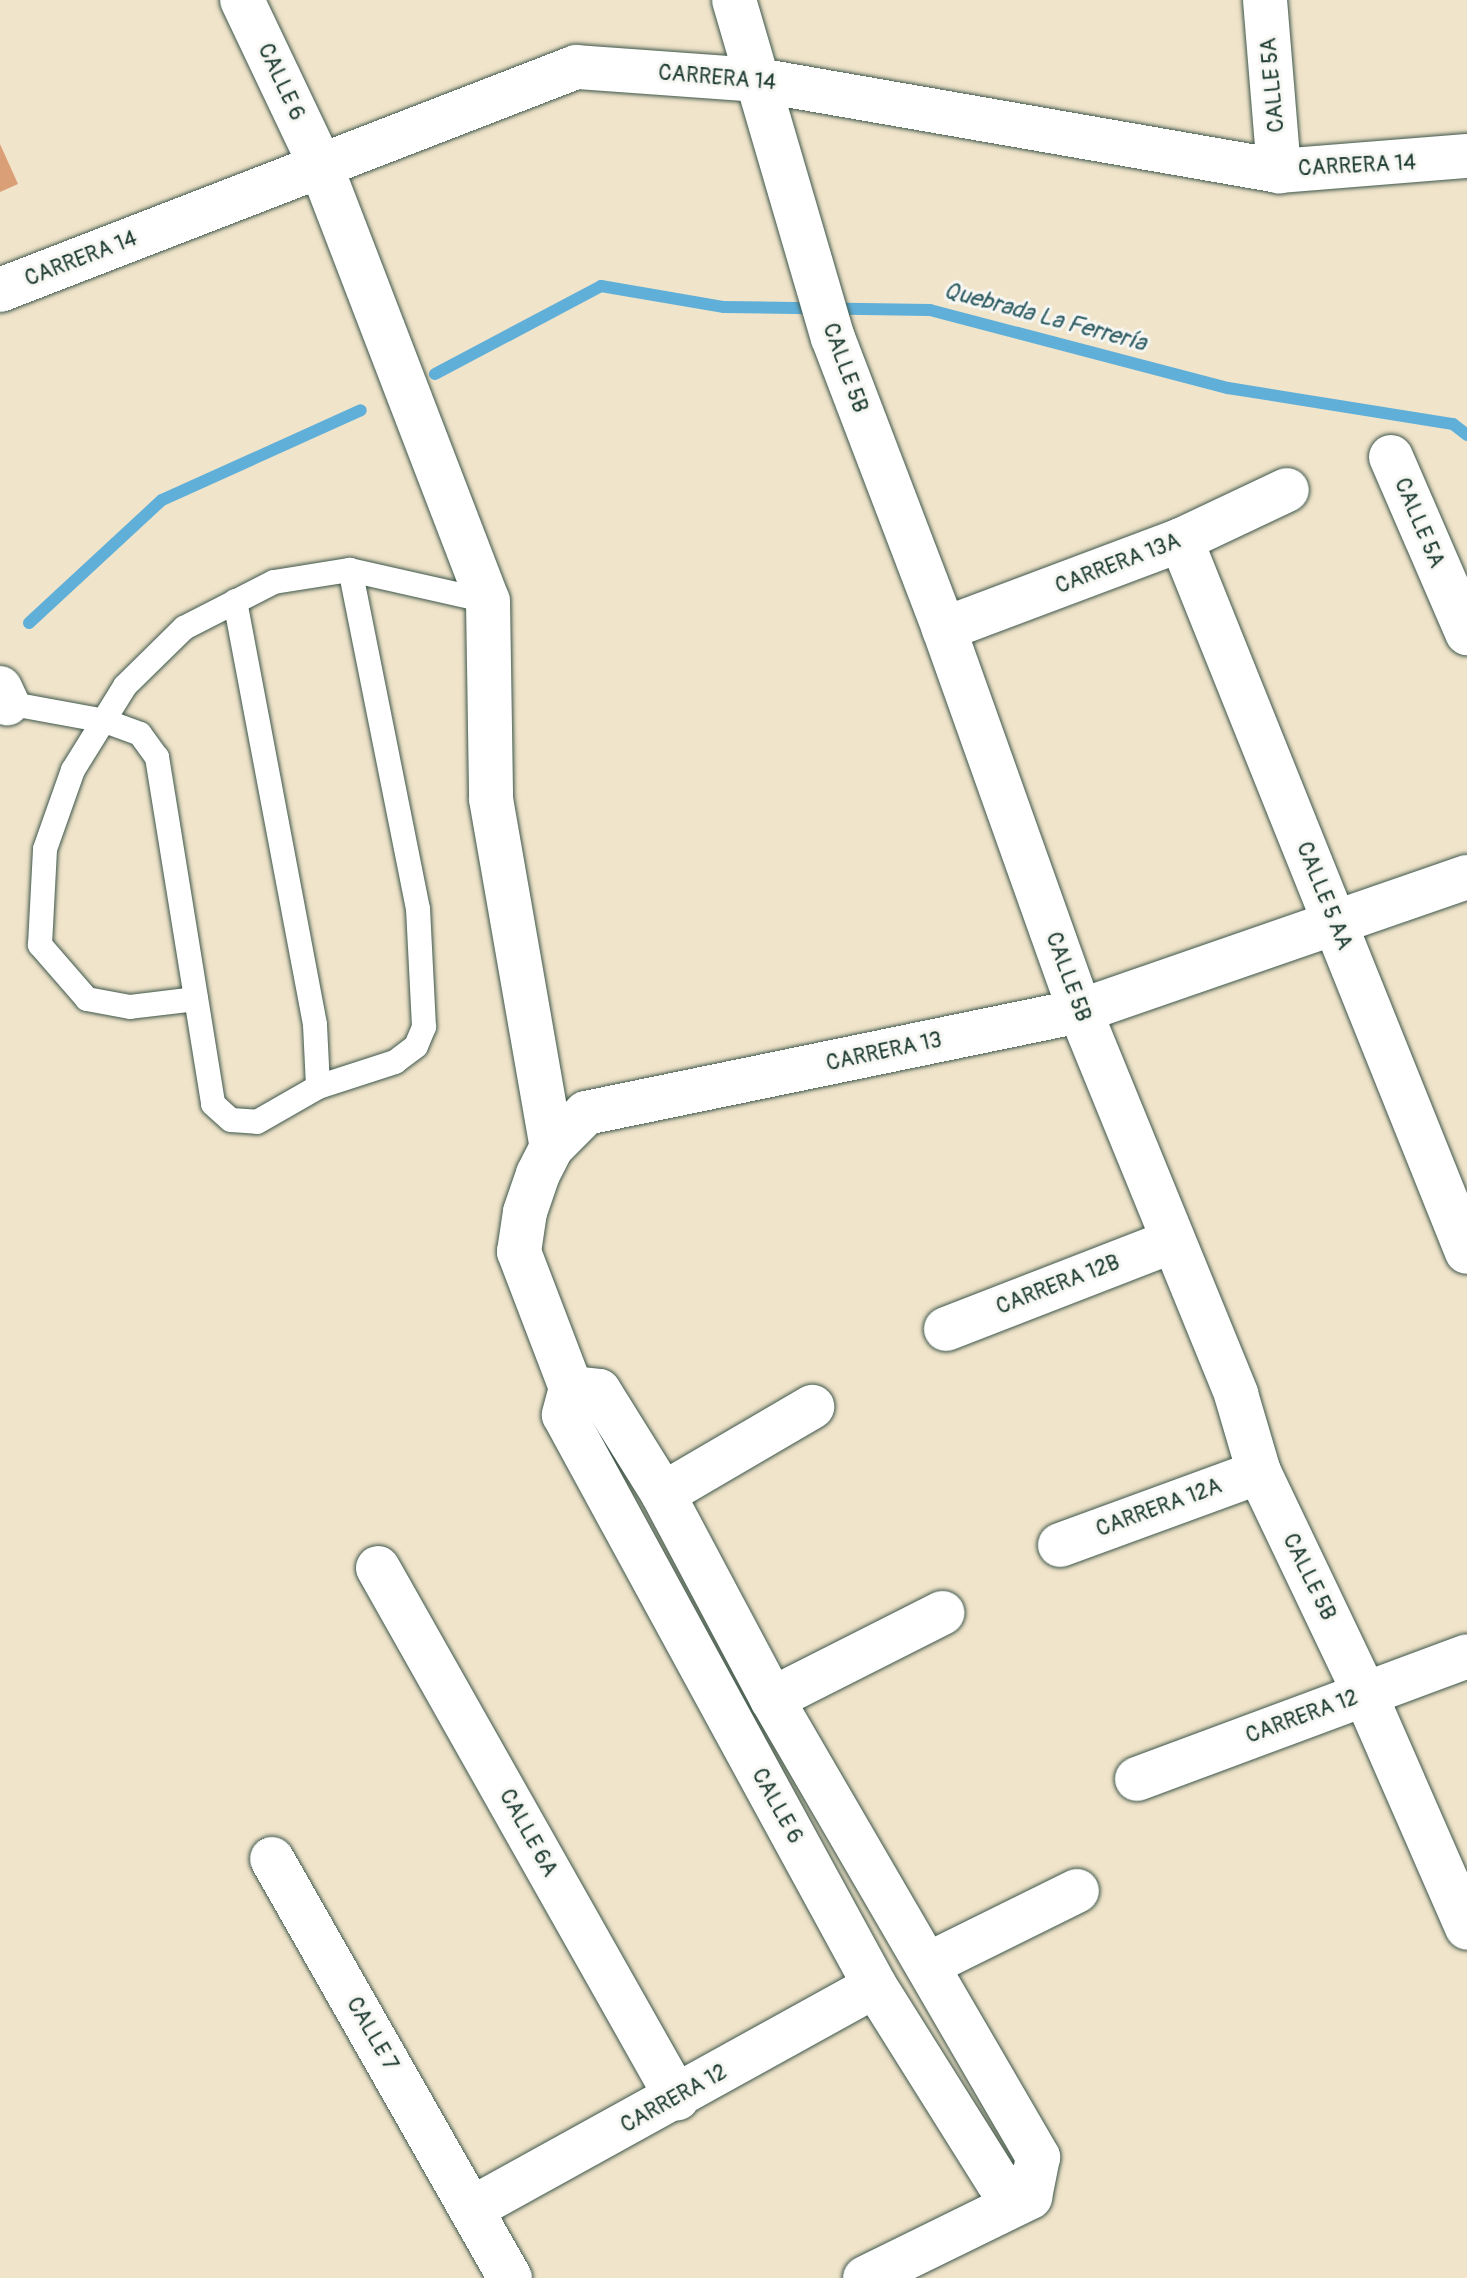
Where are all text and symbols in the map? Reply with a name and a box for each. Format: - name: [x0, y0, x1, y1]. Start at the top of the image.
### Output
- street label: CALLE 5A: [1256, 36, 1290, 134]
- street label: CALLE 6: [252, 39, 310, 125]
- street label: CARRERA 14: [657, 60, 777, 96]
- street label: CARRERA 14: [1297, 150, 1417, 182]
- street label: CARRERA 14: [21, 226, 141, 292]
- water label: Quebrada La Ferrería: [941, 276, 1149, 358]
- street label: CALLE 5B: [817, 320, 873, 416]
- street label: CALLE 5A: [1388, 474, 1450, 572]
- street label: CARRERA 13A: [1052, 528, 1184, 600]
- street label: CALLE 5 AA: [1290, 838, 1358, 954]
- street label: CALLE 5B: [1040, 929, 1096, 1025]
- street label: CARRERA 13: [824, 1027, 944, 1077]
- street label: CARRERA 12B: [993, 1249, 1123, 1321]
- street label: CARRERA 12A: [1093, 1473, 1225, 1543]
- street label: CALLE 5B: [1277, 1529, 1341, 1625]
- street label: CARRERA 12: [1242, 1685, 1362, 1749]
- street label: CALLE 6: [746, 1764, 808, 1848]
- street label: CALLE 6A: [493, 1785, 563, 1881]
- street label: CALLE 7: [340, 1993, 404, 2075]
- street label: CARRERA 12: [616, 2059, 732, 2139]

